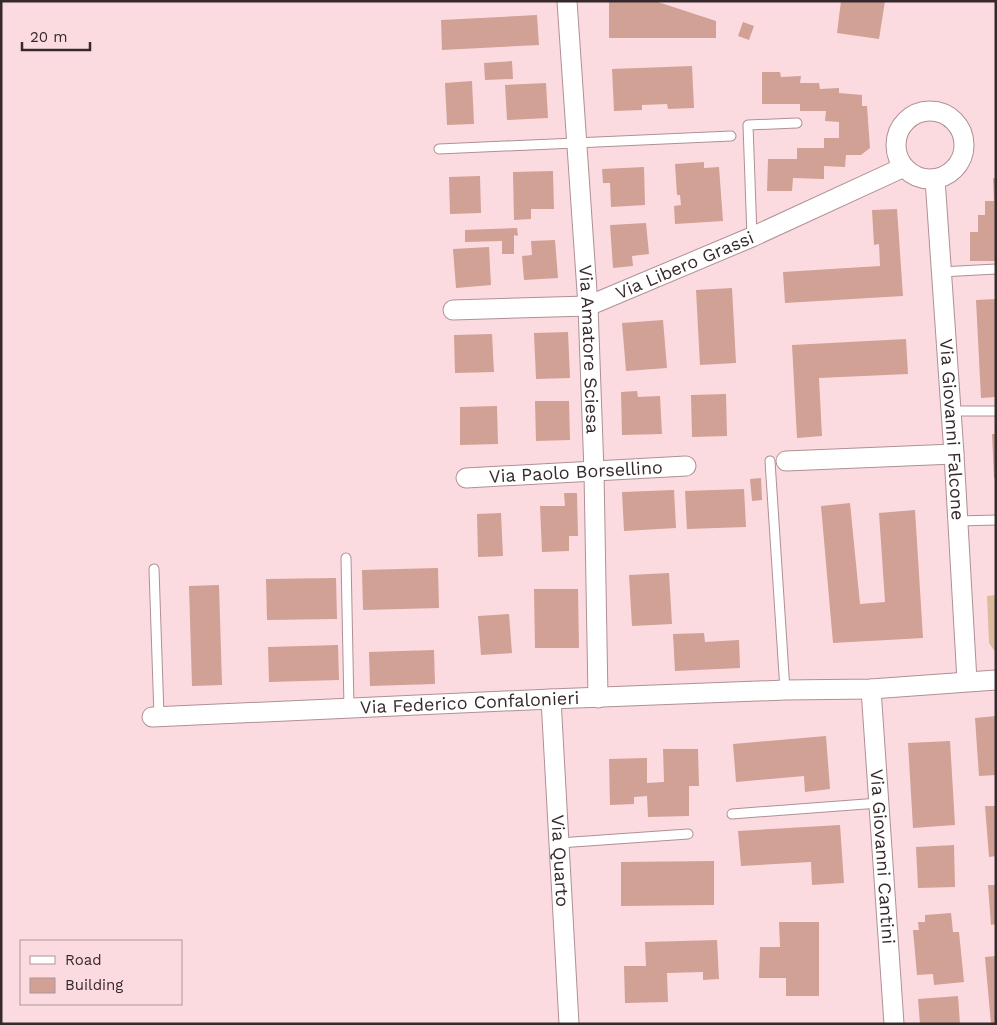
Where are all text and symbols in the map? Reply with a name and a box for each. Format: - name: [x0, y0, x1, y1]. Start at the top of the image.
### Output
- scale bar: [22, 20, 90, 52]
- text: 20 m: [30, 28, 68, 46]
- street label: Via Libero Grassi: [612, 227, 757, 303]
- street label: Via Amatore Sciesa: [575, 264, 604, 434]
- street label: Via Giovanni Falcone: [936, 338, 969, 521]
- street label: Via Paolo Borsellino: [488, 456, 663, 487]
- street label: Via Federico Confalonieri: [360, 687, 580, 718]
- street label: Via Giovanni Cantini: [867, 768, 899, 945]
- street label: Via Quarto: [547, 814, 573, 907]
- legend: [20, 940, 182, 1005]
- text: Road: [65, 951, 102, 969]
- text: Building: [65, 976, 123, 994]

